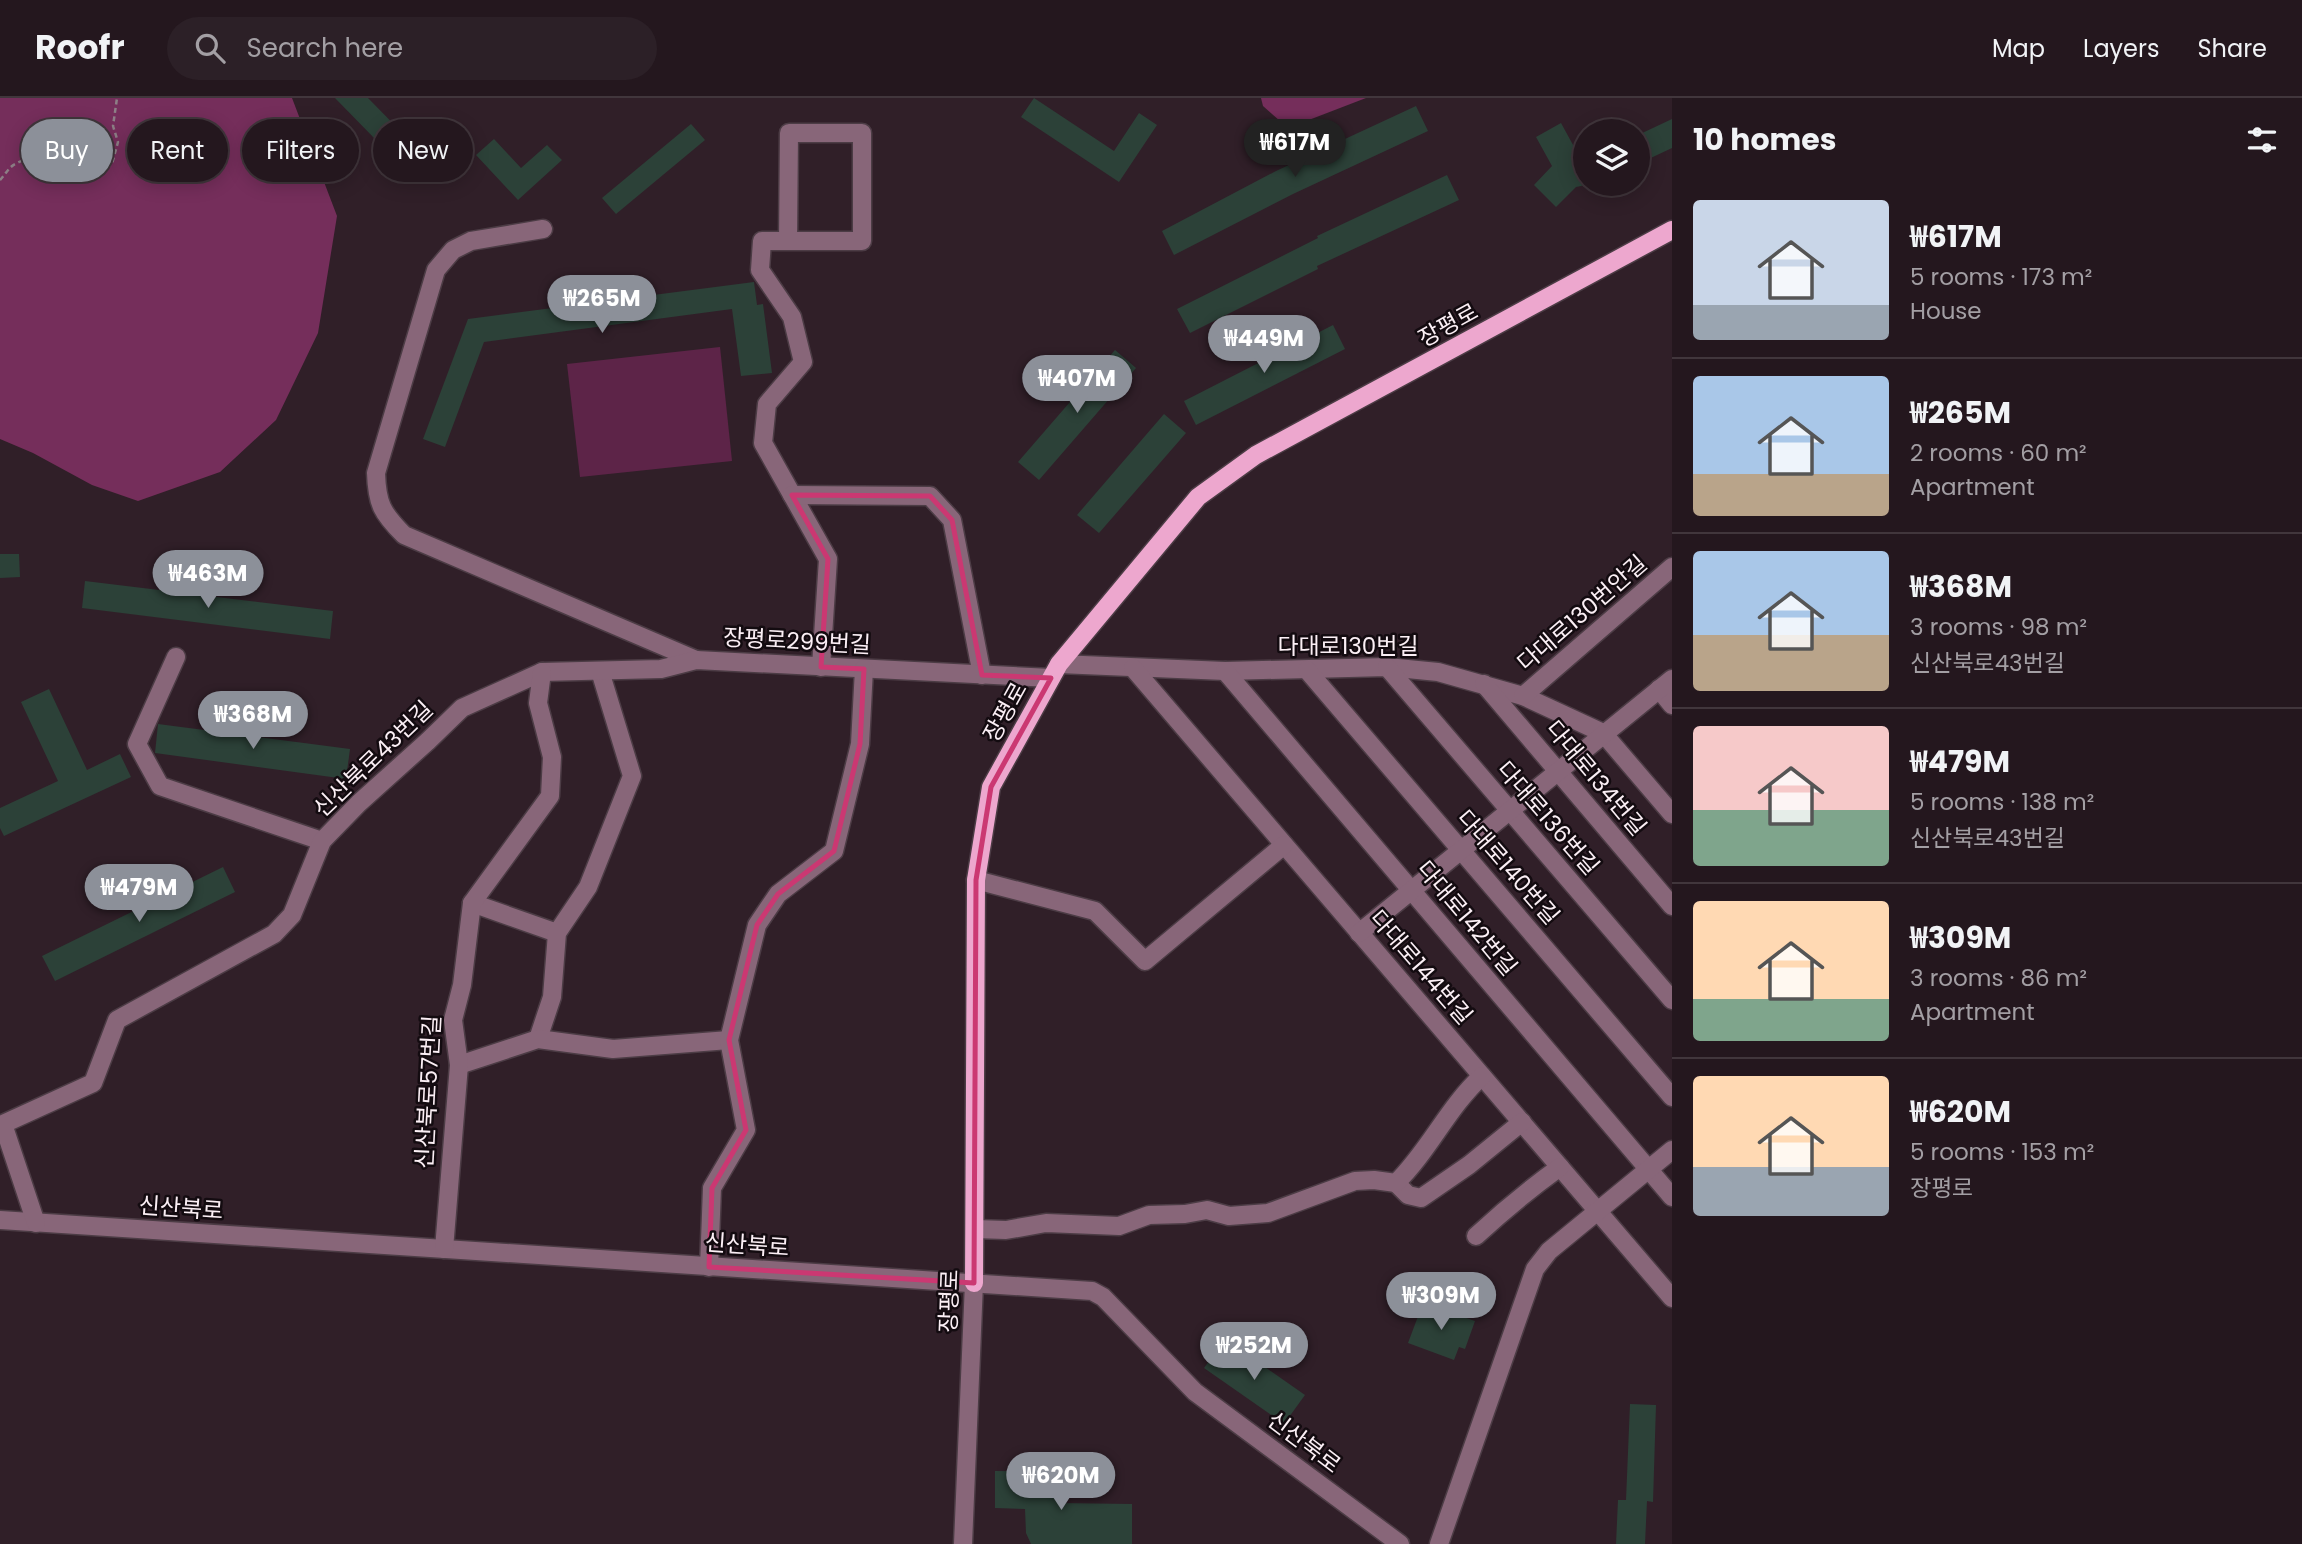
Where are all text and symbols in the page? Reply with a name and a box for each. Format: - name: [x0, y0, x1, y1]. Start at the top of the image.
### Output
- search box: [167, 17, 657, 80]
- text: Roofr: [35, 24, 125, 71]
- icon: search: [191, 29, 229, 67]
- text: Search here: [247, 30, 403, 66]
- text: Map: [1992, 32, 2045, 65]
- text: Layers: [2083, 32, 2159, 65]
- text: Share: [2197, 32, 2267, 65]
- text: 10 homes: [1693, 118, 1837, 161]
- chip: Buy: [21, 119, 113, 182]
- chip: Rent: [127, 119, 228, 182]
- chip: Filters: [242, 119, 359, 182]
- chip: New: [373, 119, 473, 182]
- map controls: [1573, 119, 1650, 196]
- button: layers: [1573, 119, 1650, 196]
- pin: ₩617M: [1246, 120, 1344, 179]
- icon: filters: [2243, 121, 2281, 159]
- text: ₩617M: [1260, 126, 1330, 158]
- text: ₩617M: [1910, 215, 2002, 258]
- icon: home: [1749, 228, 1833, 312]
- text: 5 rooms · 173 m²: [1910, 261, 2092, 293]
- pin: ₩265M: [553, 275, 651, 335]
- text: ₩265M: [563, 282, 641, 314]
- text: House: [1910, 295, 1982, 327]
- street label: 장평로: [1412, 296, 1484, 354]
- pin: ₩449M: [1215, 316, 1313, 375]
- text: ₩449M: [1224, 322, 1304, 354]
- pin: ₩407M: [1028, 356, 1126, 415]
- text: ₩407M: [1038, 362, 1116, 394]
- text: ₩265M: [1910, 391, 2011, 434]
- icon: home: [1749, 404, 1833, 488]
- text: 2 rooms · 60 m²: [1910, 437, 2087, 469]
- text: Apartment: [1910, 471, 2035, 503]
- street label: 다대로130번안길: [1510, 548, 1654, 678]
- pin: ₩463M: [159, 550, 257, 610]
- text: ₩463M: [169, 557, 247, 589]
- text: ₩368M: [1910, 565, 2012, 608]
- icon: home: [1749, 579, 1833, 663]
- text: 3 rooms · 98 m²: [1910, 611, 2087, 643]
- street label: 장평로299번길: [722, 621, 872, 661]
- street label: 다대로130번길: [1277, 630, 1419, 662]
- text: 신산북로43번길: [1910, 647, 2065, 679]
- street label: 장평로: [976, 676, 1034, 748]
- pin: ₩368M: [204, 692, 302, 751]
- street label: 신산북로43번길: [306, 694, 440, 824]
- text: ₩368M: [214, 698, 292, 730]
- street label: 다대로134번길: [1538, 714, 1654, 842]
- text: ₩479M: [1910, 740, 2010, 783]
- street label: 다대로136번길: [1490, 754, 1606, 882]
- icon: home: [1749, 754, 1833, 838]
- text: 5 rooms · 138 m²: [1910, 786, 2094, 818]
- street label: 다대로140번길: [1449, 803, 1567, 931]
- text: 신산북로43번길: [1910, 822, 2065, 854]
- street label: 다대로142번길: [1409, 854, 1525, 982]
- pin: ₩479M: [90, 864, 188, 924]
- text: ₩479M: [101, 871, 177, 903]
- street label: 다대로144번길: [1362, 903, 1480, 1031]
- text: ₩309M: [1910, 916, 2011, 959]
- icon: home: [1749, 929, 1833, 1013]
- text: 3 rooms · 86 m²: [1910, 962, 2087, 994]
- text: Apartment: [1910, 996, 2035, 1028]
- street label: 신산북로57번길: [408, 1014, 448, 1170]
- text: ₩620M: [1910, 1090, 2011, 1133]
- icon: home: [1749, 1104, 1833, 1188]
- text: 5 rooms · 153 m²: [1910, 1136, 2094, 1168]
- text: 장평로: [1910, 1172, 1973, 1204]
- street label: 신산북로: [138, 1189, 224, 1227]
- street label: 신산북로: [704, 1226, 790, 1264]
- street label: 장평로: [932, 1269, 966, 1333]
- pin: ₩309M: [1392, 1272, 1490, 1332]
- text: ₩309M: [1402, 1279, 1480, 1311]
- pin: ₩252M: [1205, 1322, 1303, 1382]
- text: ₩252M: [1216, 1329, 1292, 1361]
- street label: 신산북로: [1261, 1404, 1347, 1480]
- pin: ₩620M: [1012, 1452, 1110, 1512]
- text: ₩620M: [1022, 1459, 1100, 1491]

